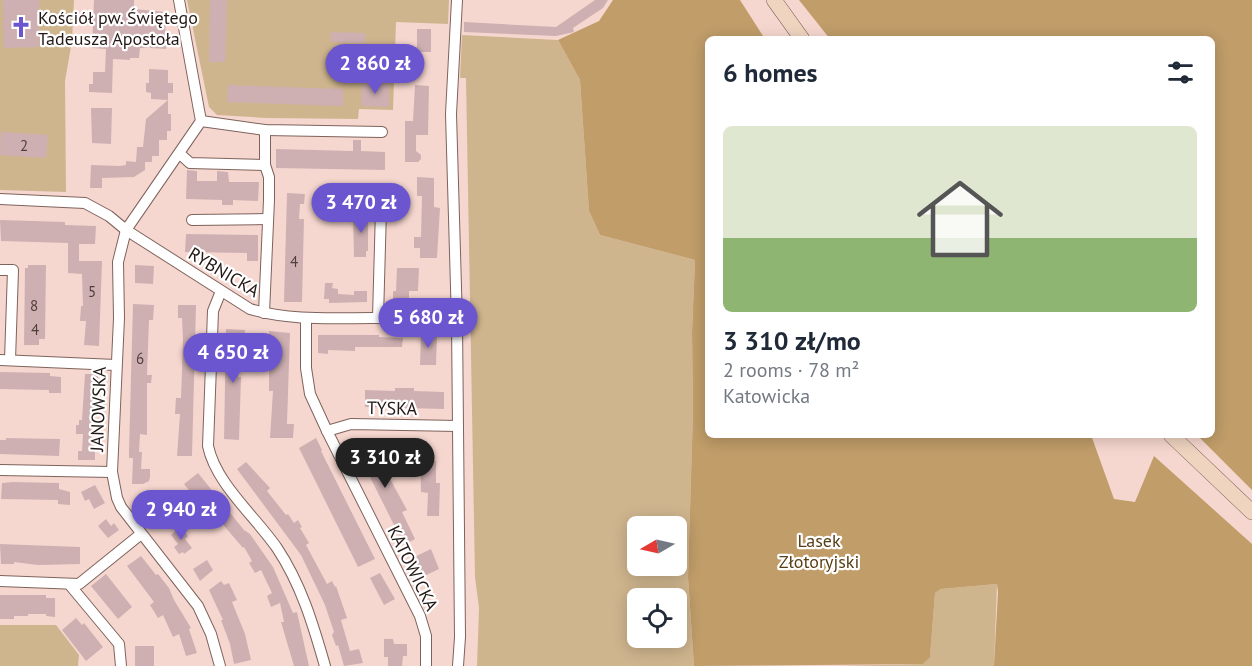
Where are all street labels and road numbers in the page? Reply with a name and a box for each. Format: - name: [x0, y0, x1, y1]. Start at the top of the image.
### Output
- street label: RYBNICKA: [184, 242, 264, 302]
- street label: JANOWSKA: [85, 366, 111, 453]
- street label: TYSKA: [367, 396, 418, 420]
- street label: KATOWICKA: [382, 522, 444, 615]

